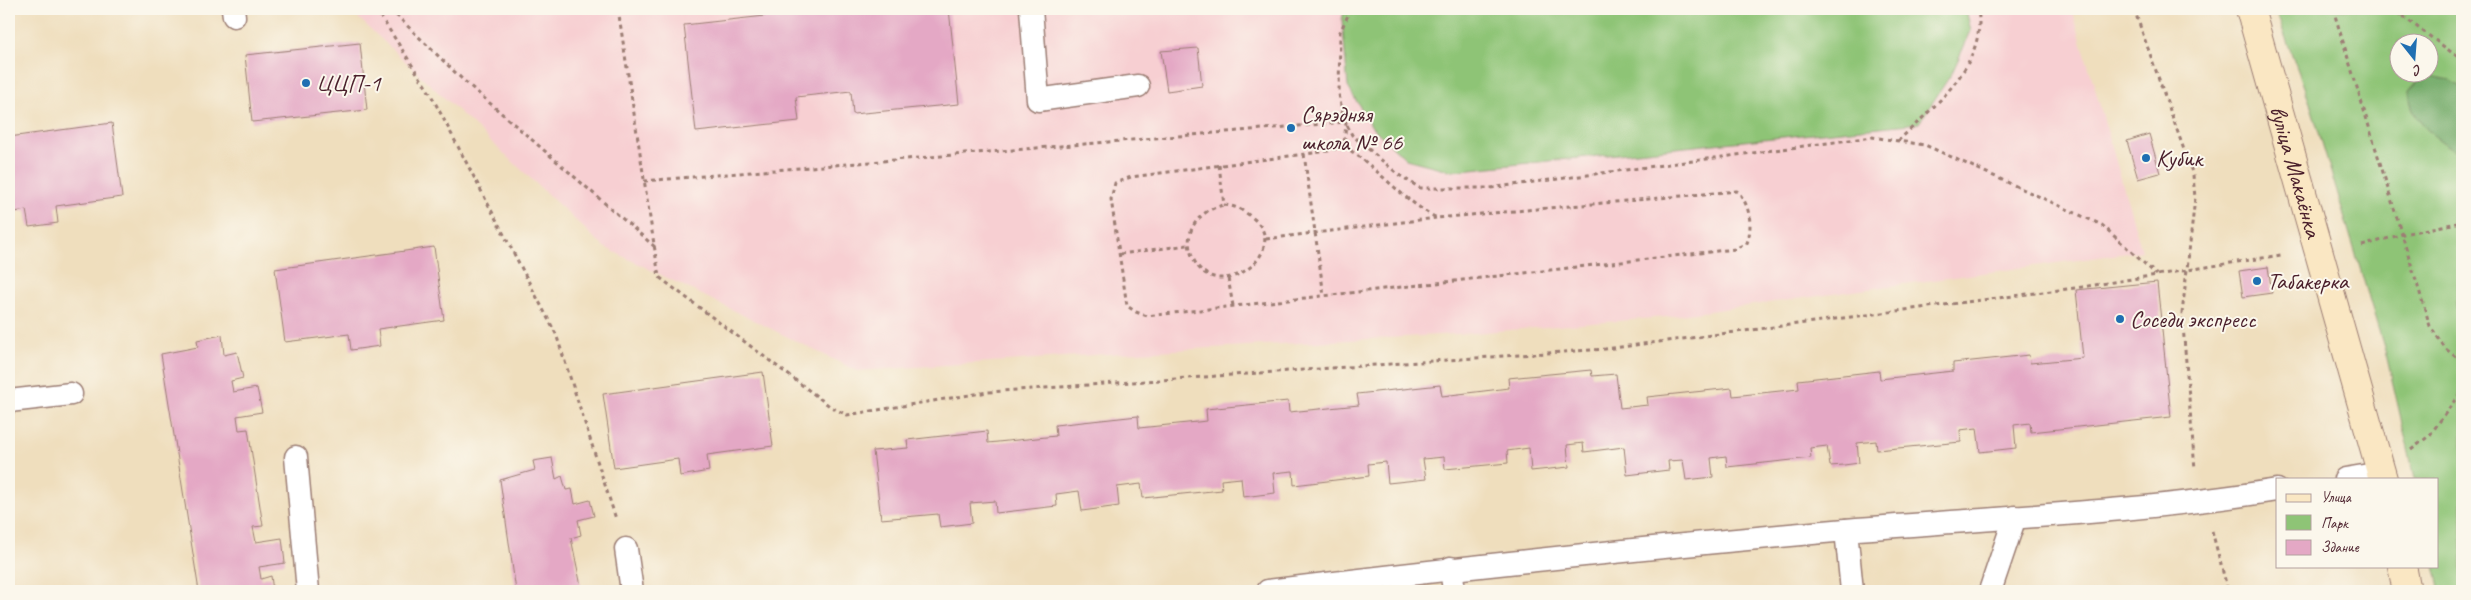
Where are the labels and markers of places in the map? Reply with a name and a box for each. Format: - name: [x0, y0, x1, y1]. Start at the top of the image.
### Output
- place label: ЦЦП-1: [316, 68, 382, 98]
- marker: ЦЦП-1: [300, 77, 312, 89]
- place label: Сярэдняя школа № 66: [1301, 99, 1403, 157]
- marker: Сярэдняя школа № 66: [1285, 122, 1297, 134]
- place label: Кубик: [2156, 143, 2204, 173]
- marker: Кубик: [2140, 152, 2152, 164]
- place label: Табакерка: [2267, 266, 2350, 296]
- marker: Табакерка: [2251, 275, 2263, 287]
- place label: Соседи экспресс: [2130, 304, 2257, 334]
- marker: Соседи экспресс: [2114, 313, 2126, 325]

